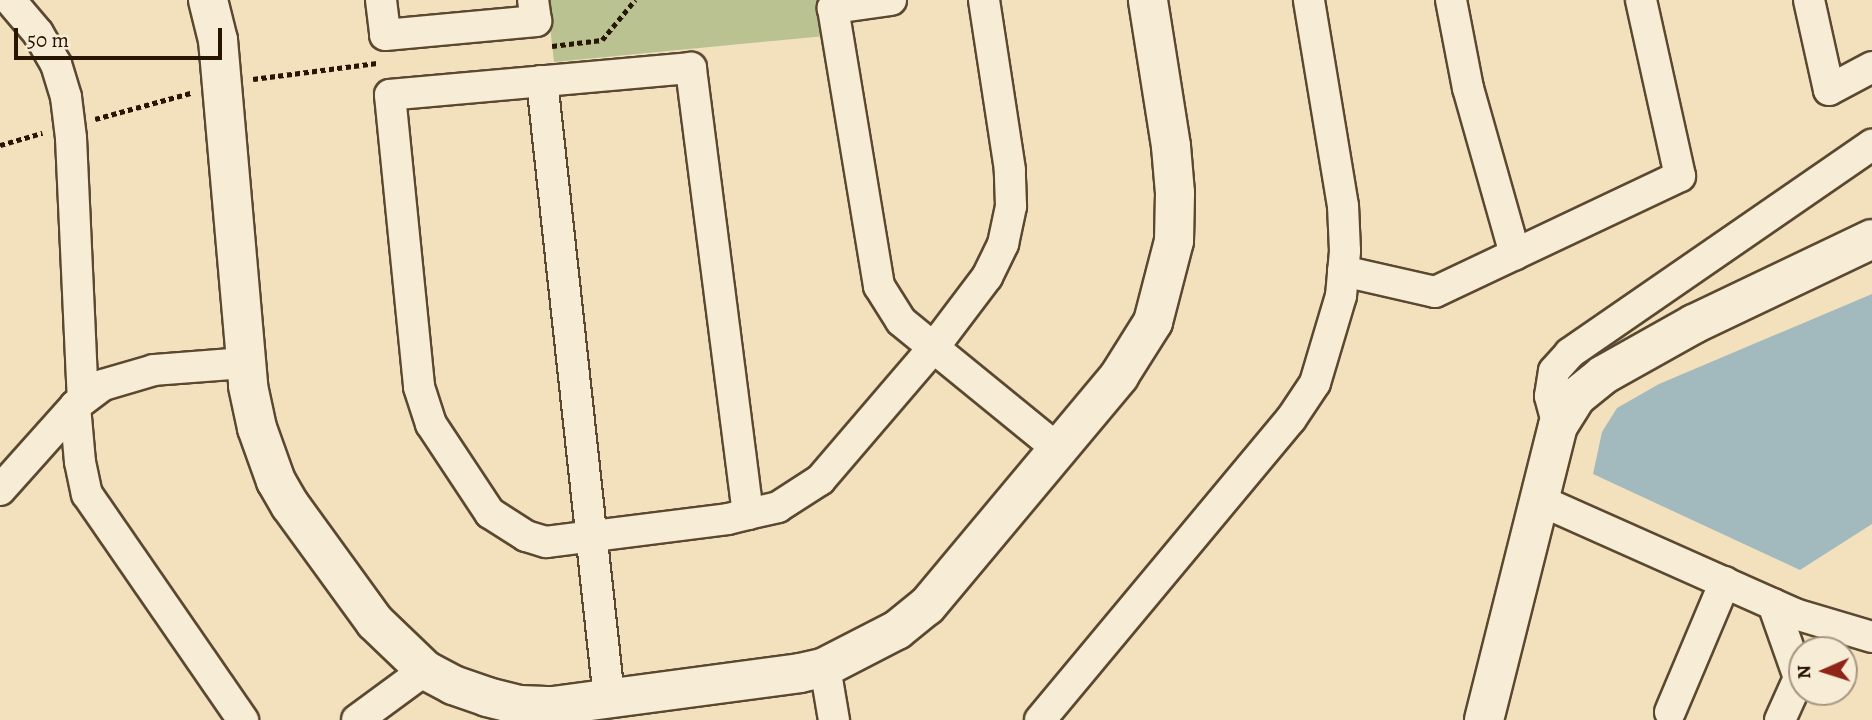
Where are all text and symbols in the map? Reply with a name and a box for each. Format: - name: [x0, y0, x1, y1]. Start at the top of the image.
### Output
- scale bar: [18, 14, 226, 58]
- text: 50 m: [27, 26, 69, 54]
- north arrow: [1788, 636, 1858, 706]
- text: N: [1791, 664, 1817, 680]

